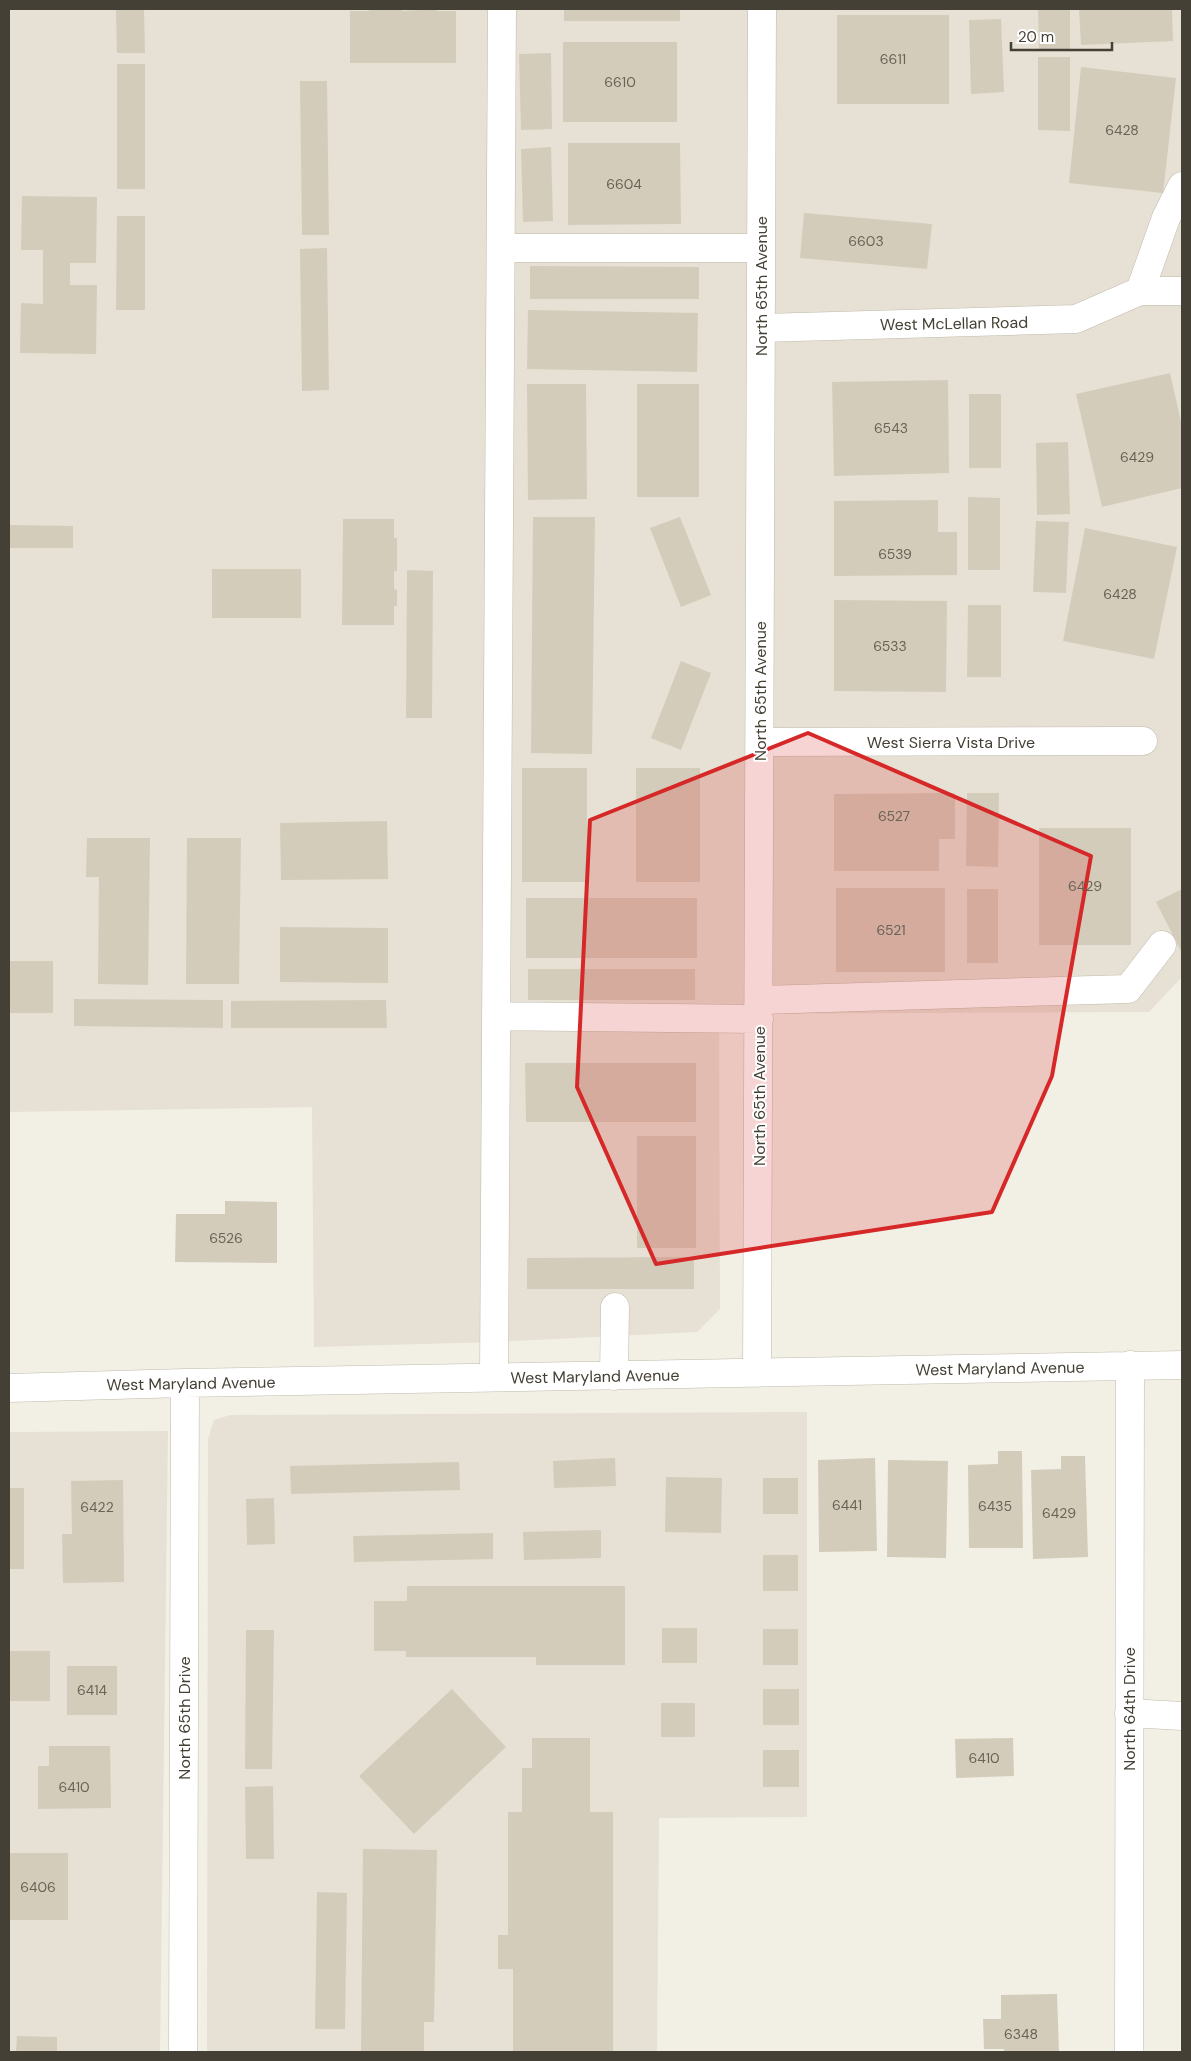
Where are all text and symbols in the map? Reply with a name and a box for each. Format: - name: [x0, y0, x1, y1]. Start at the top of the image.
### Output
- scale bar: [1011, 20, 1112, 52]
- text: 20 m: [1018, 27, 1054, 47]
- house number: 6611: [880, 50, 906, 68]
- house number: 6610: [604, 73, 636, 91]
- house number: 6428: [1105, 121, 1139, 139]
- house number: 6604: [606, 175, 642, 193]
- street label: North 65th Avenue: [751, 216, 772, 356]
- house number: 6603: [848, 232, 884, 250]
- street label: West McLellan Road: [880, 312, 1028, 335]
- house number: 6543: [874, 419, 908, 437]
- house number: 6429: [1120, 448, 1154, 466]
- house number: 6539: [878, 545, 912, 563]
- house number: 6428: [1103, 585, 1137, 603]
- street label: North 65th Avenue: [750, 621, 771, 761]
- house number: 6533: [873, 637, 907, 655]
- street label: West Sierra Vista Drive: [867, 732, 1035, 753]
- house number: 6527: [878, 807, 910, 825]
- house number: 6429: [1068, 877, 1102, 895]
- house number: 6521: [876, 921, 906, 939]
- street label: North 65th Avenue: [749, 1026, 770, 1166]
- house number: 6526: [209, 1229, 243, 1247]
- street label: West Maryland Avenue: [915, 1357, 1085, 1380]
- street label: West Maryland Avenue: [510, 1365, 680, 1388]
- street label: West Maryland Avenue: [106, 1372, 276, 1395]
- house number: 6441: [832, 1496, 862, 1514]
- house number: 6435: [978, 1497, 1012, 1515]
- house number: 6422: [80, 1498, 114, 1516]
- house number: 6429: [1042, 1504, 1076, 1522]
- street label: North 64th Drive: [1119, 1647, 1140, 1771]
- street label: North 65th Drive: [174, 1656, 195, 1780]
- house number: 6414: [77, 1681, 108, 1699]
- house number: 6410: [968, 1749, 1000, 1767]
- house number: 6410: [58, 1778, 90, 1796]
- house number: 6406: [20, 1878, 56, 1896]
- house number: 6348: [1004, 2025, 1038, 2043]

